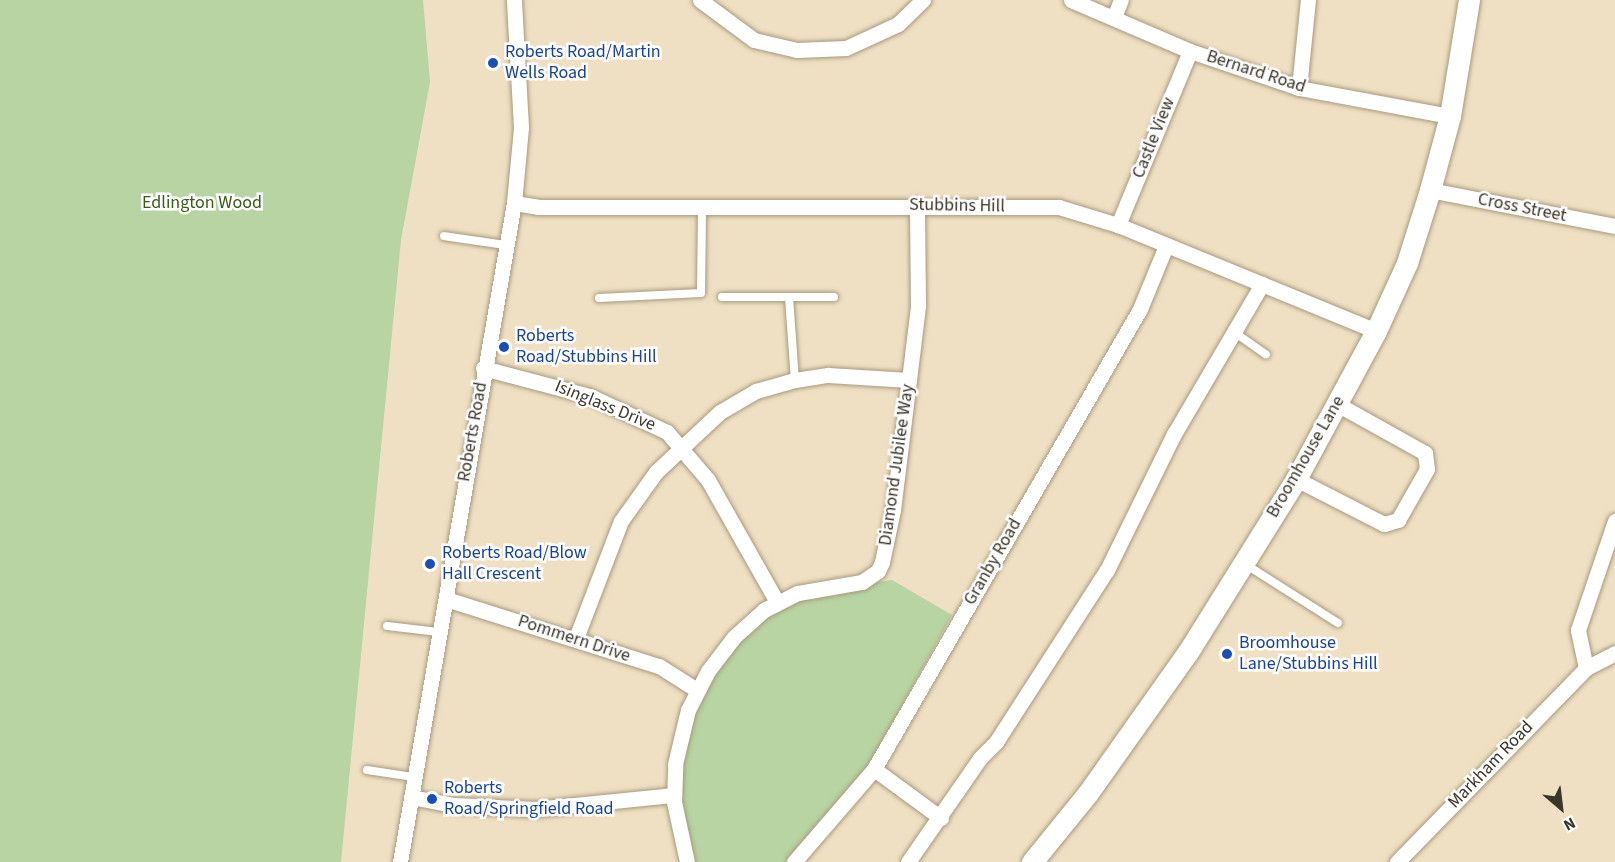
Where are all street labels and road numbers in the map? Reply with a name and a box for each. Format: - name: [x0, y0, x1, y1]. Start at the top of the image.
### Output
- street label: Bernard Road: [1204, 46, 1308, 98]
- street label: Castle View: [1128, 94, 1180, 182]
- street label: Cross Street: [1476, 189, 1568, 227]
- street label: Stubbins Hill: [909, 194, 1005, 218]
- street label: Isinglass Drive: [551, 376, 659, 436]
- street label: Roberts Road: [454, 381, 492, 483]
- street label: Diamond Jubilee Way: [875, 383, 919, 547]
- street label: Broomhouse Lane: [1262, 392, 1350, 522]
- street label: Granby Road: [960, 515, 1026, 609]
- street label: Pommern Drive: [515, 611, 633, 667]
- street label: Markham Road: [1444, 717, 1538, 813]

